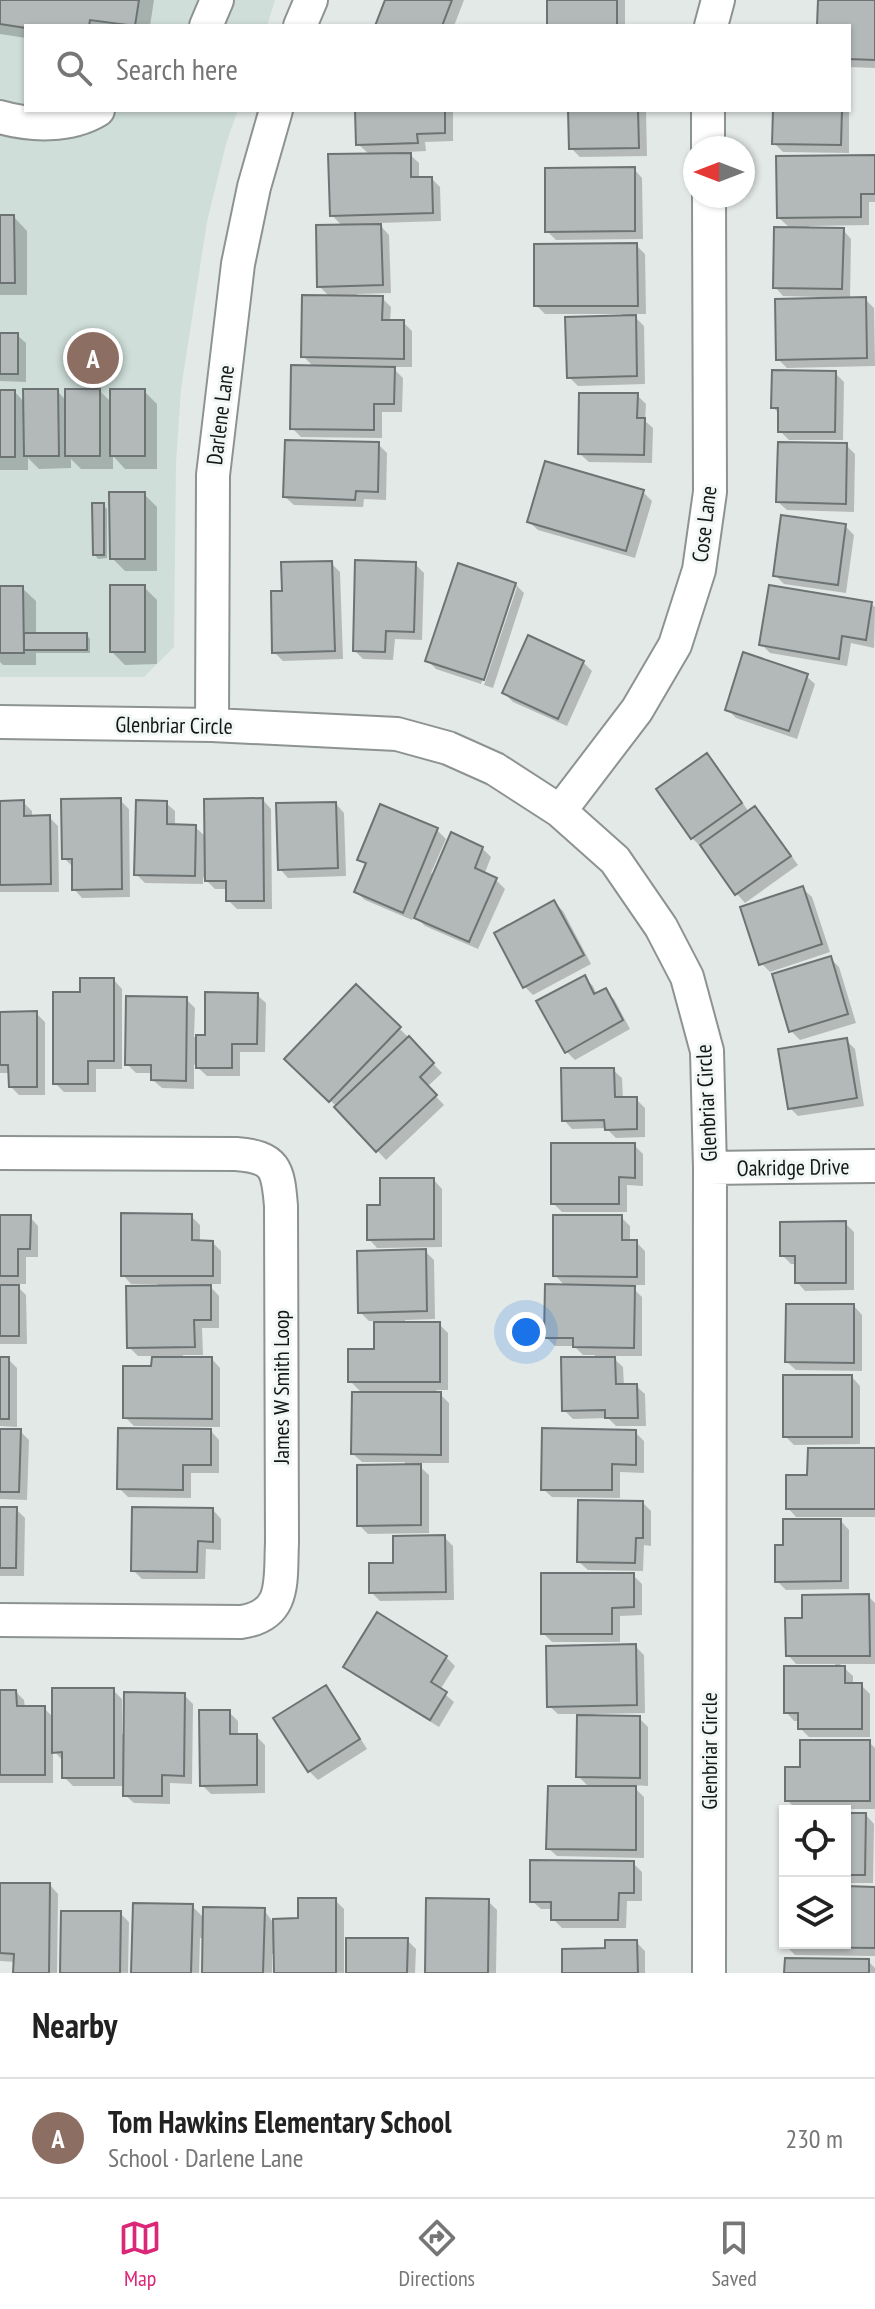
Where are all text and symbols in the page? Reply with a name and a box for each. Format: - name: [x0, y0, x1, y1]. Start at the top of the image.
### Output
- search box: [24, 24, 851, 112]
- icon: search: [52, 46, 96, 90]
- text: Search here: [116, 49, 238, 88]
- north arrow: [683, 136, 755, 208]
- pin: A: [67, 328, 119, 388]
- street label: Darlene Lane: [200, 363, 240, 467]
- street label: Cose Lane: [685, 484, 723, 564]
- street label: Glenbriar Circle: [115, 710, 233, 740]
- street label: Glenbriar Circle: [689, 1044, 723, 1162]
- street label: Oakridge Drive: [736, 1152, 850, 1182]
- street label: James W Smith Loop: [267, 1310, 295, 1465]
- your location: [506, 1312, 546, 1352]
- street label: Glenbriar Circle: [695, 1692, 723, 1810]
- map controls: [779, 1805, 851, 1949]
- button: locate: [779, 1805, 851, 1877]
- button: layers: [779, 1877, 851, 1949]
- text: Nearby: [32, 2003, 117, 2047]
- text: Tom Hawkins Elementary School: [108, 2102, 451, 2141]
- text: A: [51, 2122, 65, 2155]
- text: 230 m: [785, 2122, 843, 2155]
- text: School · Darlene Lane: [108, 2141, 304, 2174]
- tab: Map: [118, 2216, 162, 2292]
- tab: Directions: [399, 2216, 475, 2292]
- tab: Saved: [711, 2216, 757, 2292]

